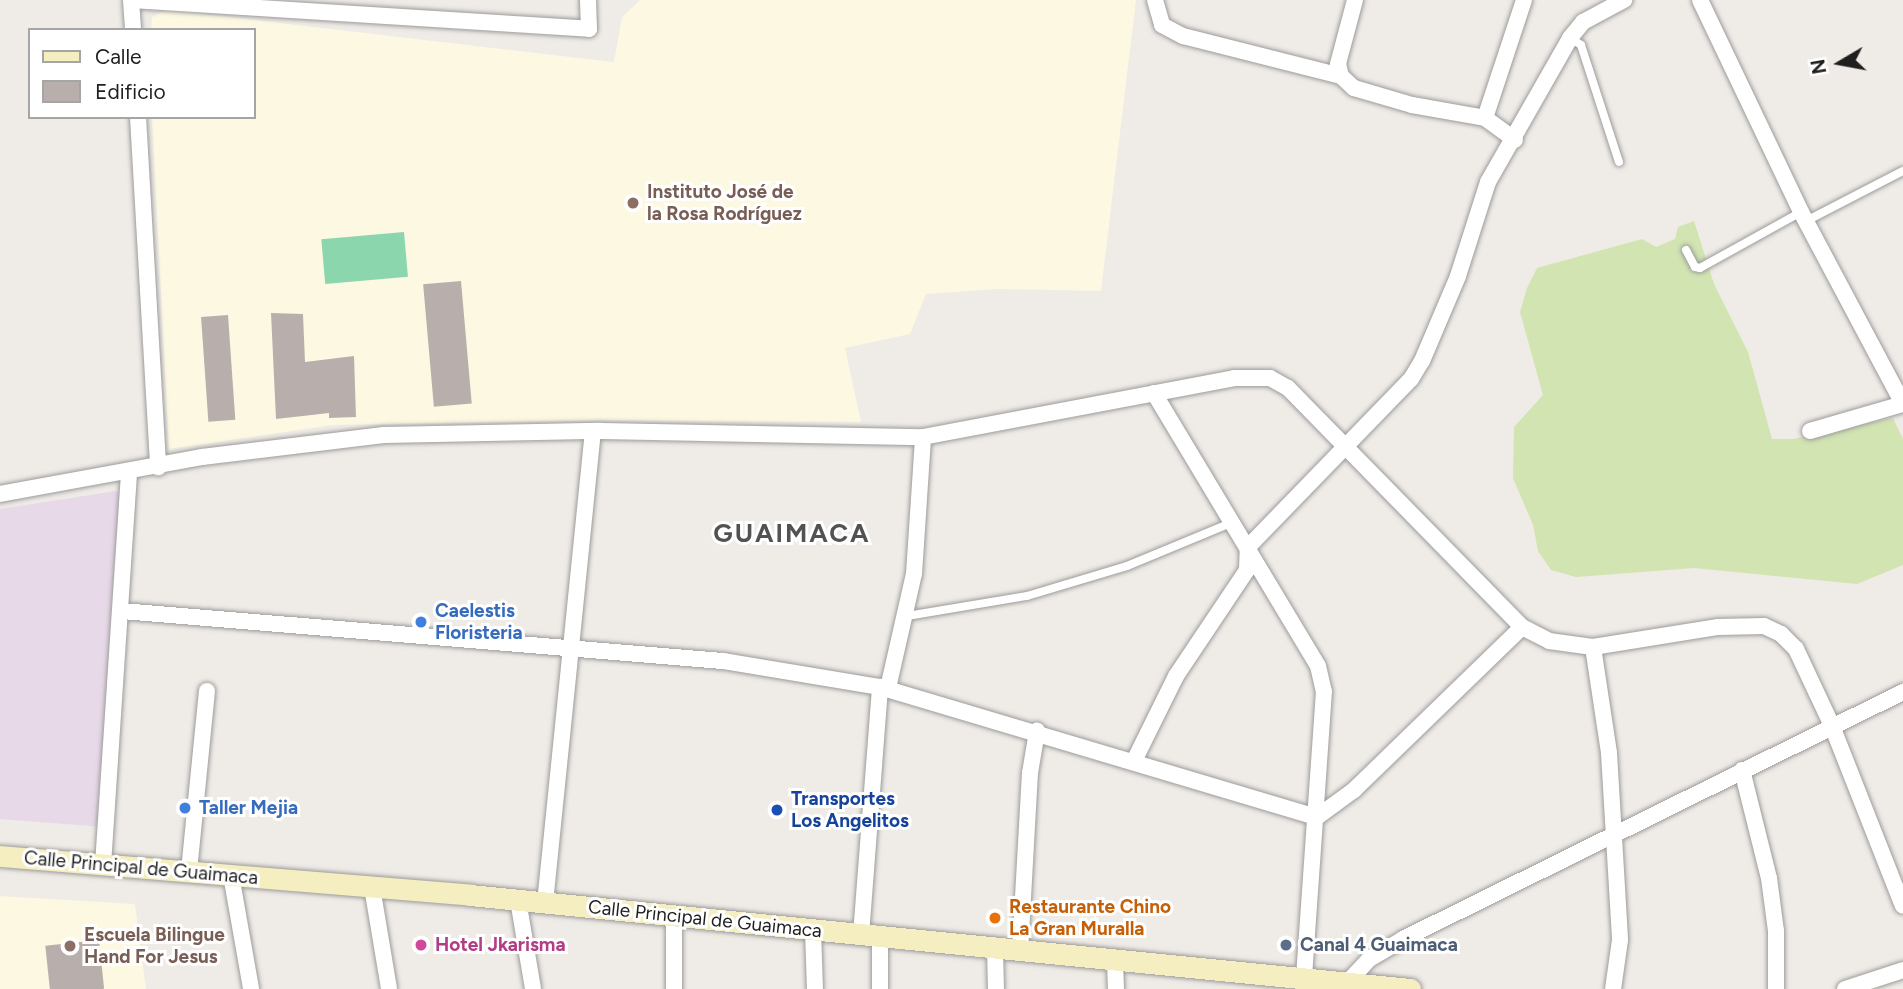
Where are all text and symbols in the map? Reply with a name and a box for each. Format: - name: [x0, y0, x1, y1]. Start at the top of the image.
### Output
- legend: [28, 28, 256, 119]
- north arrow: [1805, 28, 1875, 98]
- text: Calle: [95, 44, 142, 69]
- text: N: [1806, 58, 1831, 76]
- text: Edificio: [95, 79, 166, 104]
- place label: Instituto José de la Rosa Rodríguez: [647, 181, 802, 225]
- marker: Instituto José de la Rosa Rodríguez: [625, 195, 641, 211]
- district label: GUAIMACA: [714, 518, 870, 550]
- place label: Caelestis Floristeria: [435, 600, 523, 644]
- marker: Caelestis Floristeria: [413, 614, 429, 630]
- place label: Transportes Los Angelitos: [791, 788, 909, 832]
- place label: Taller Mejia: [199, 797, 298, 819]
- marker: Taller Mejia: [177, 800, 193, 816]
- marker: Transportes Los Angelitos: [769, 802, 785, 818]
- street label: Calle Principal de Guaimaca: [23, 846, 259, 890]
- street label: Calle Principal de Guaimaca: [587, 895, 823, 943]
- place label: Restaurante Chino La Gran Muralla: [1009, 896, 1171, 940]
- marker: Restaurante Chino La Gran Muralla: [987, 910, 1003, 926]
- place label: Escuela Bilingue Hand For Jesus: [84, 924, 225, 968]
- place label: Hotel Jkarisma: [435, 934, 566, 956]
- place label: Canal 4 Guaimaca: [1300, 934, 1458, 956]
- marker: Hotel Jkarisma: [413, 937, 429, 953]
- marker: Canal 4 Guaimaca: [1278, 937, 1294, 953]
- marker: Escuela Bilingue Hand For Jesus: [62, 938, 78, 954]

